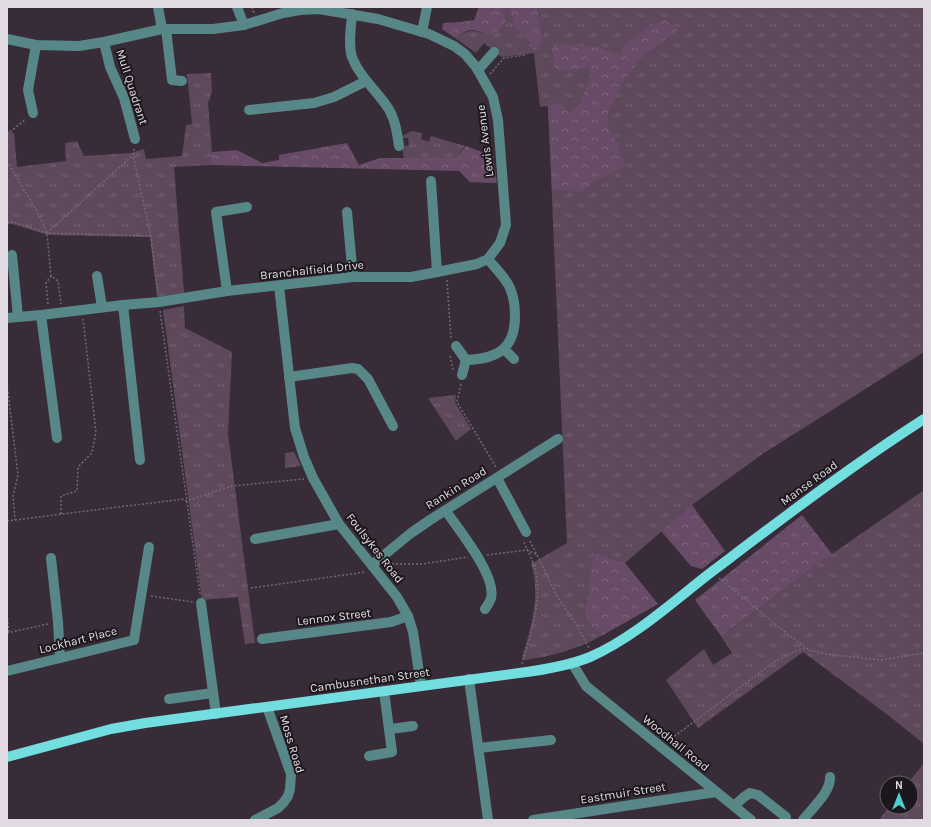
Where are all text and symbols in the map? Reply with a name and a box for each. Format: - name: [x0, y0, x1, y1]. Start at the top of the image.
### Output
- street label: Mull Quadrant: [113, 48, 151, 127]
- street label: Lewis Avenue: [474, 104, 496, 178]
- street label: Branchalfield Drive: [259, 258, 365, 282]
- street label: Manse Road: [778, 458, 840, 508]
- street label: Rankin Road: [423, 464, 489, 512]
- street label: Foulsykes Road: [343, 510, 407, 586]
- street label: Lennox Street: [296, 605, 372, 629]
- street label: Lockhart Place: [38, 624, 118, 656]
- street label: Cambusnethan Street: [309, 665, 431, 695]
- street label: Woodhall Road: [640, 712, 712, 774]
- street label: Moss Road: [277, 713, 307, 775]
- north arrow: [879, 775, 919, 815]
- street label: Eastmuir Street: [579, 779, 667, 807]
- text: N: [895, 779, 903, 792]

